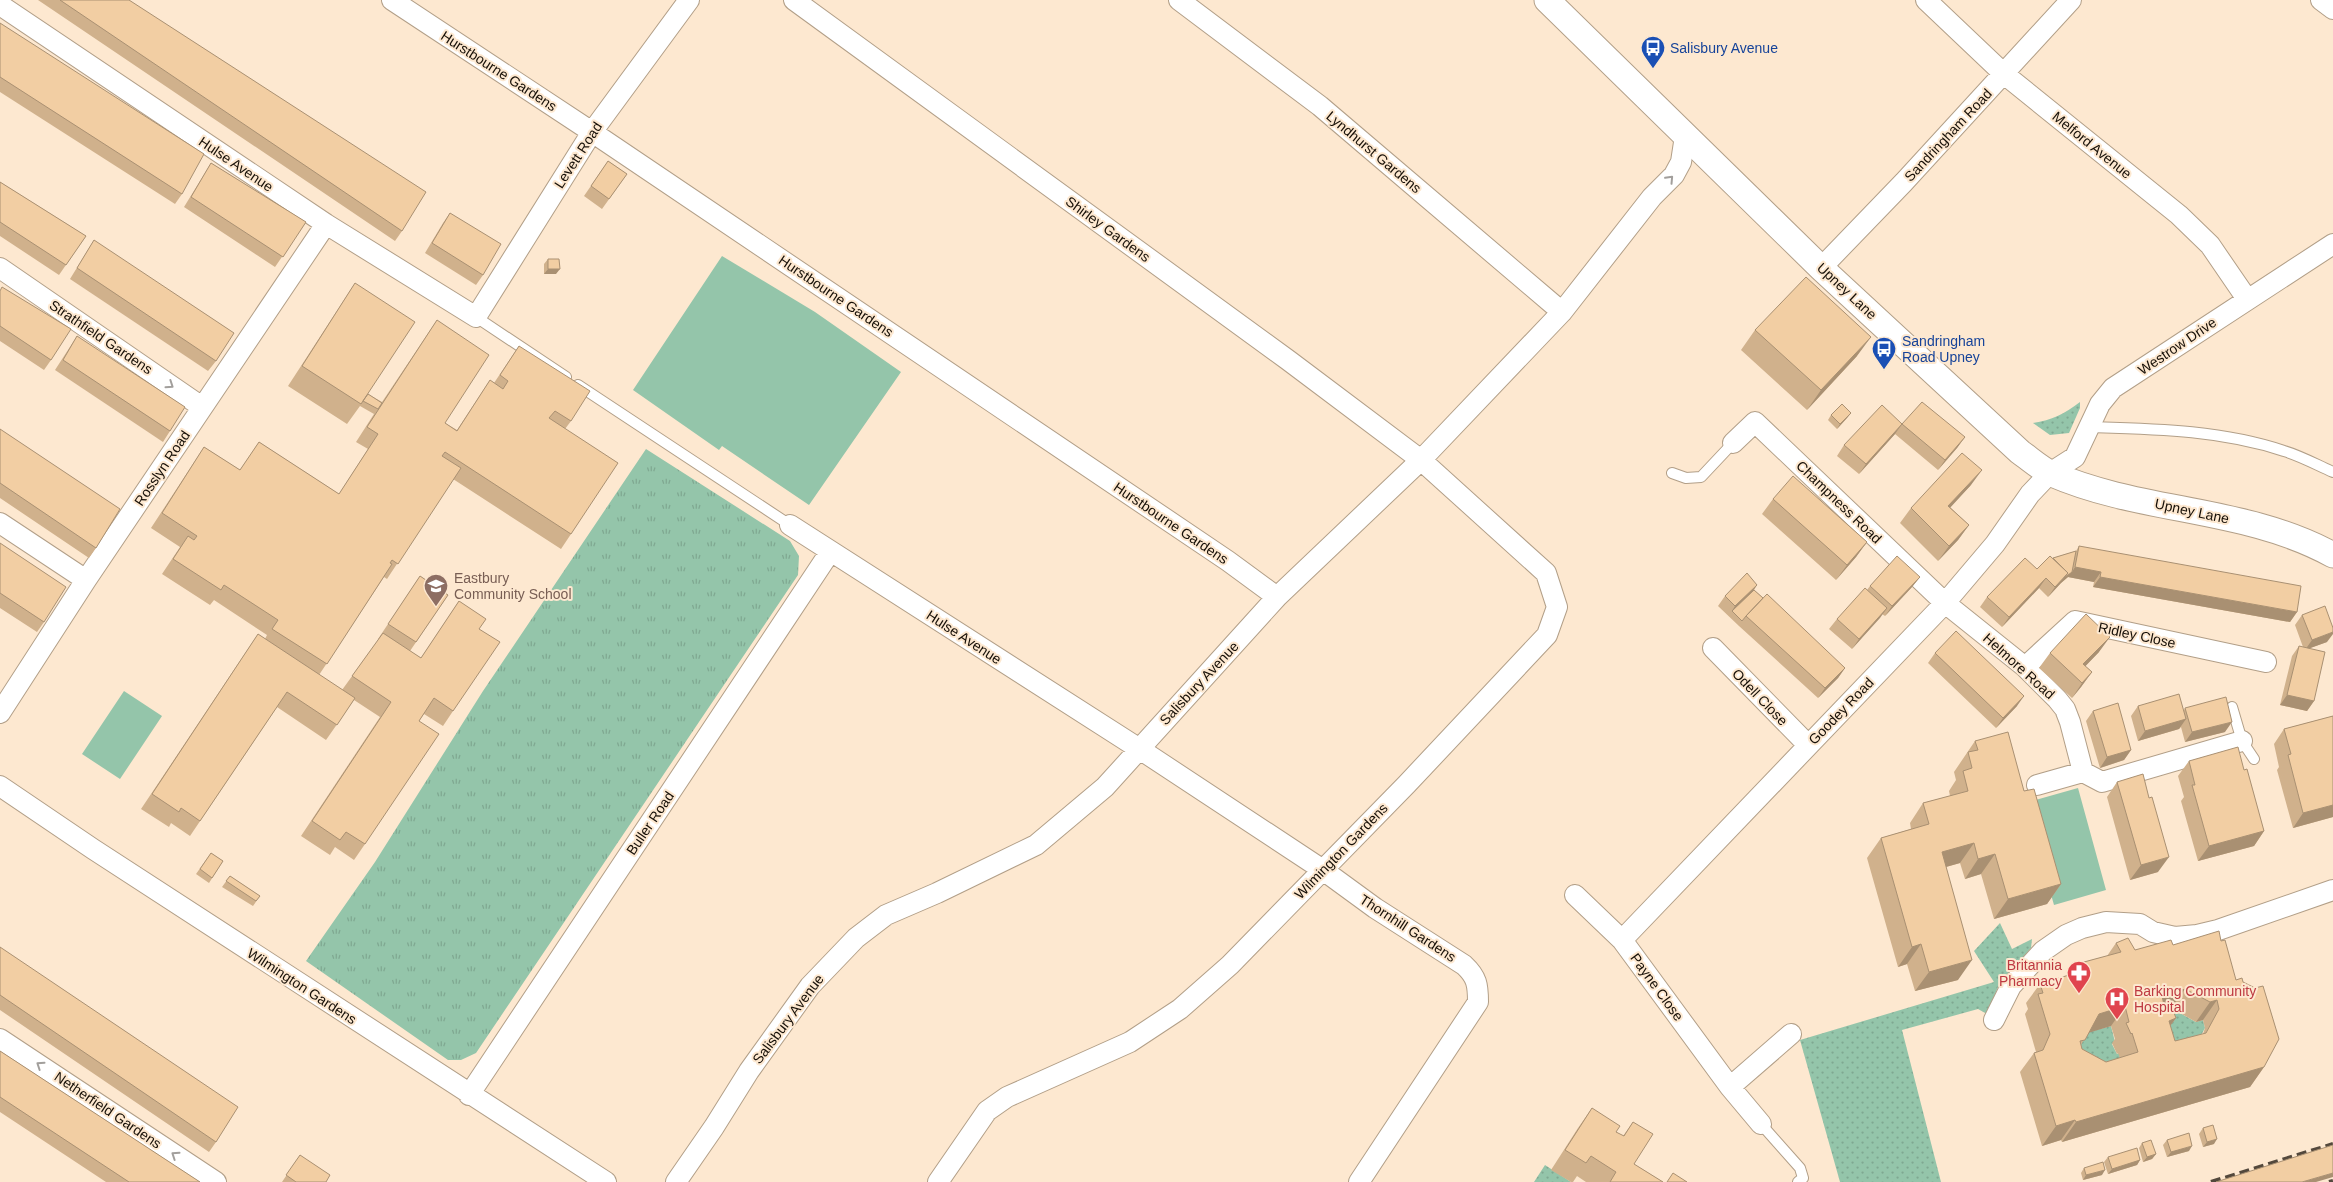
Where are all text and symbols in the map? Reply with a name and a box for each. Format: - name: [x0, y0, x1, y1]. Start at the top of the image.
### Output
- street label: Hurstbourne Gardens: [438, 28, 560, 114]
- bus stop icon: Salisbury Avenue: [1640, 35, 1666, 69]
- place label: Salisbury Avenue: [1670, 40, 1778, 56]
- street label: Sandringham Road: [1901, 85, 1995, 185]
- street label: Lyndhurst Gardens: [1323, 108, 1425, 196]
- street label: Melford Avenue: [2049, 108, 2135, 182]
- street label: Levett Road: [551, 119, 605, 191]
- street label: Hulse Avenue: [196, 133, 276, 195]
- one-way arrow: [1664, 176, 1673, 185]
- street label: Shirley Gardens: [1063, 193, 1153, 265]
- street label: Hurstbourne Gardens: [776, 252, 896, 340]
- street label: Upney Lane: [1814, 259, 1880, 323]
- street label: Strathfield Gardens: [47, 297, 155, 377]
- street label: Westrow Drive: [2135, 314, 2219, 378]
- place label: Sandringham Road Upney: [1902, 333, 1985, 365]
- bus stop icon: Sandringham Road Upney: [1871, 336, 1897, 370]
- one-way arrow: [164, 379, 174, 388]
- street label: Rosslyn Road: [131, 427, 193, 509]
- street label: Champness Road: [1793, 457, 1885, 547]
- street label: Hurstbourne Gardens: [1111, 479, 1231, 567]
- street label: Upney Lane: [2153, 495, 2231, 527]
- place label: Eastbury Community School: [454, 570, 572, 602]
- school or university icon: Eastbury Community School: [423, 573, 449, 607]
- street label: Hulse Avenue: [924, 607, 1005, 667]
- street label: Ridley Close: [2097, 619, 2177, 651]
- street label: Helmore Road: [1980, 630, 2058, 702]
- street label: Salisbury Avenue: [1156, 638, 1242, 728]
- street label: Odell Close: [1729, 665, 1791, 729]
- street label: Goodey Road: [1805, 674, 1877, 748]
- street label: Buller Road: [623, 788, 677, 858]
- street label: Wilmington Gardens: [1291, 800, 1391, 902]
- street label: Thornhill Gardens: [1357, 891, 1459, 965]
- street label: Wilmington Gardens: [244, 945, 360, 1027]
- street label: Payne Close: [1627, 950, 1687, 1024]
- place label: Britannia Pharmacy: [1999, 957, 2062, 989]
- pharmacy icon: Britannia Pharmacy: [2066, 960, 2092, 994]
- street label: Salisbury Avenue: [749, 971, 827, 1067]
- place label: Barking Community Hospital: [2134, 983, 2256, 1015]
- hospital icon: Barking Community Hospital: [2104, 986, 2130, 1020]
- one-way arrow: [36, 1062, 46, 1071]
- street label: Netherfield Gardens: [52, 1068, 164, 1152]
- one-way arrow: [172, 1152, 181, 1161]

